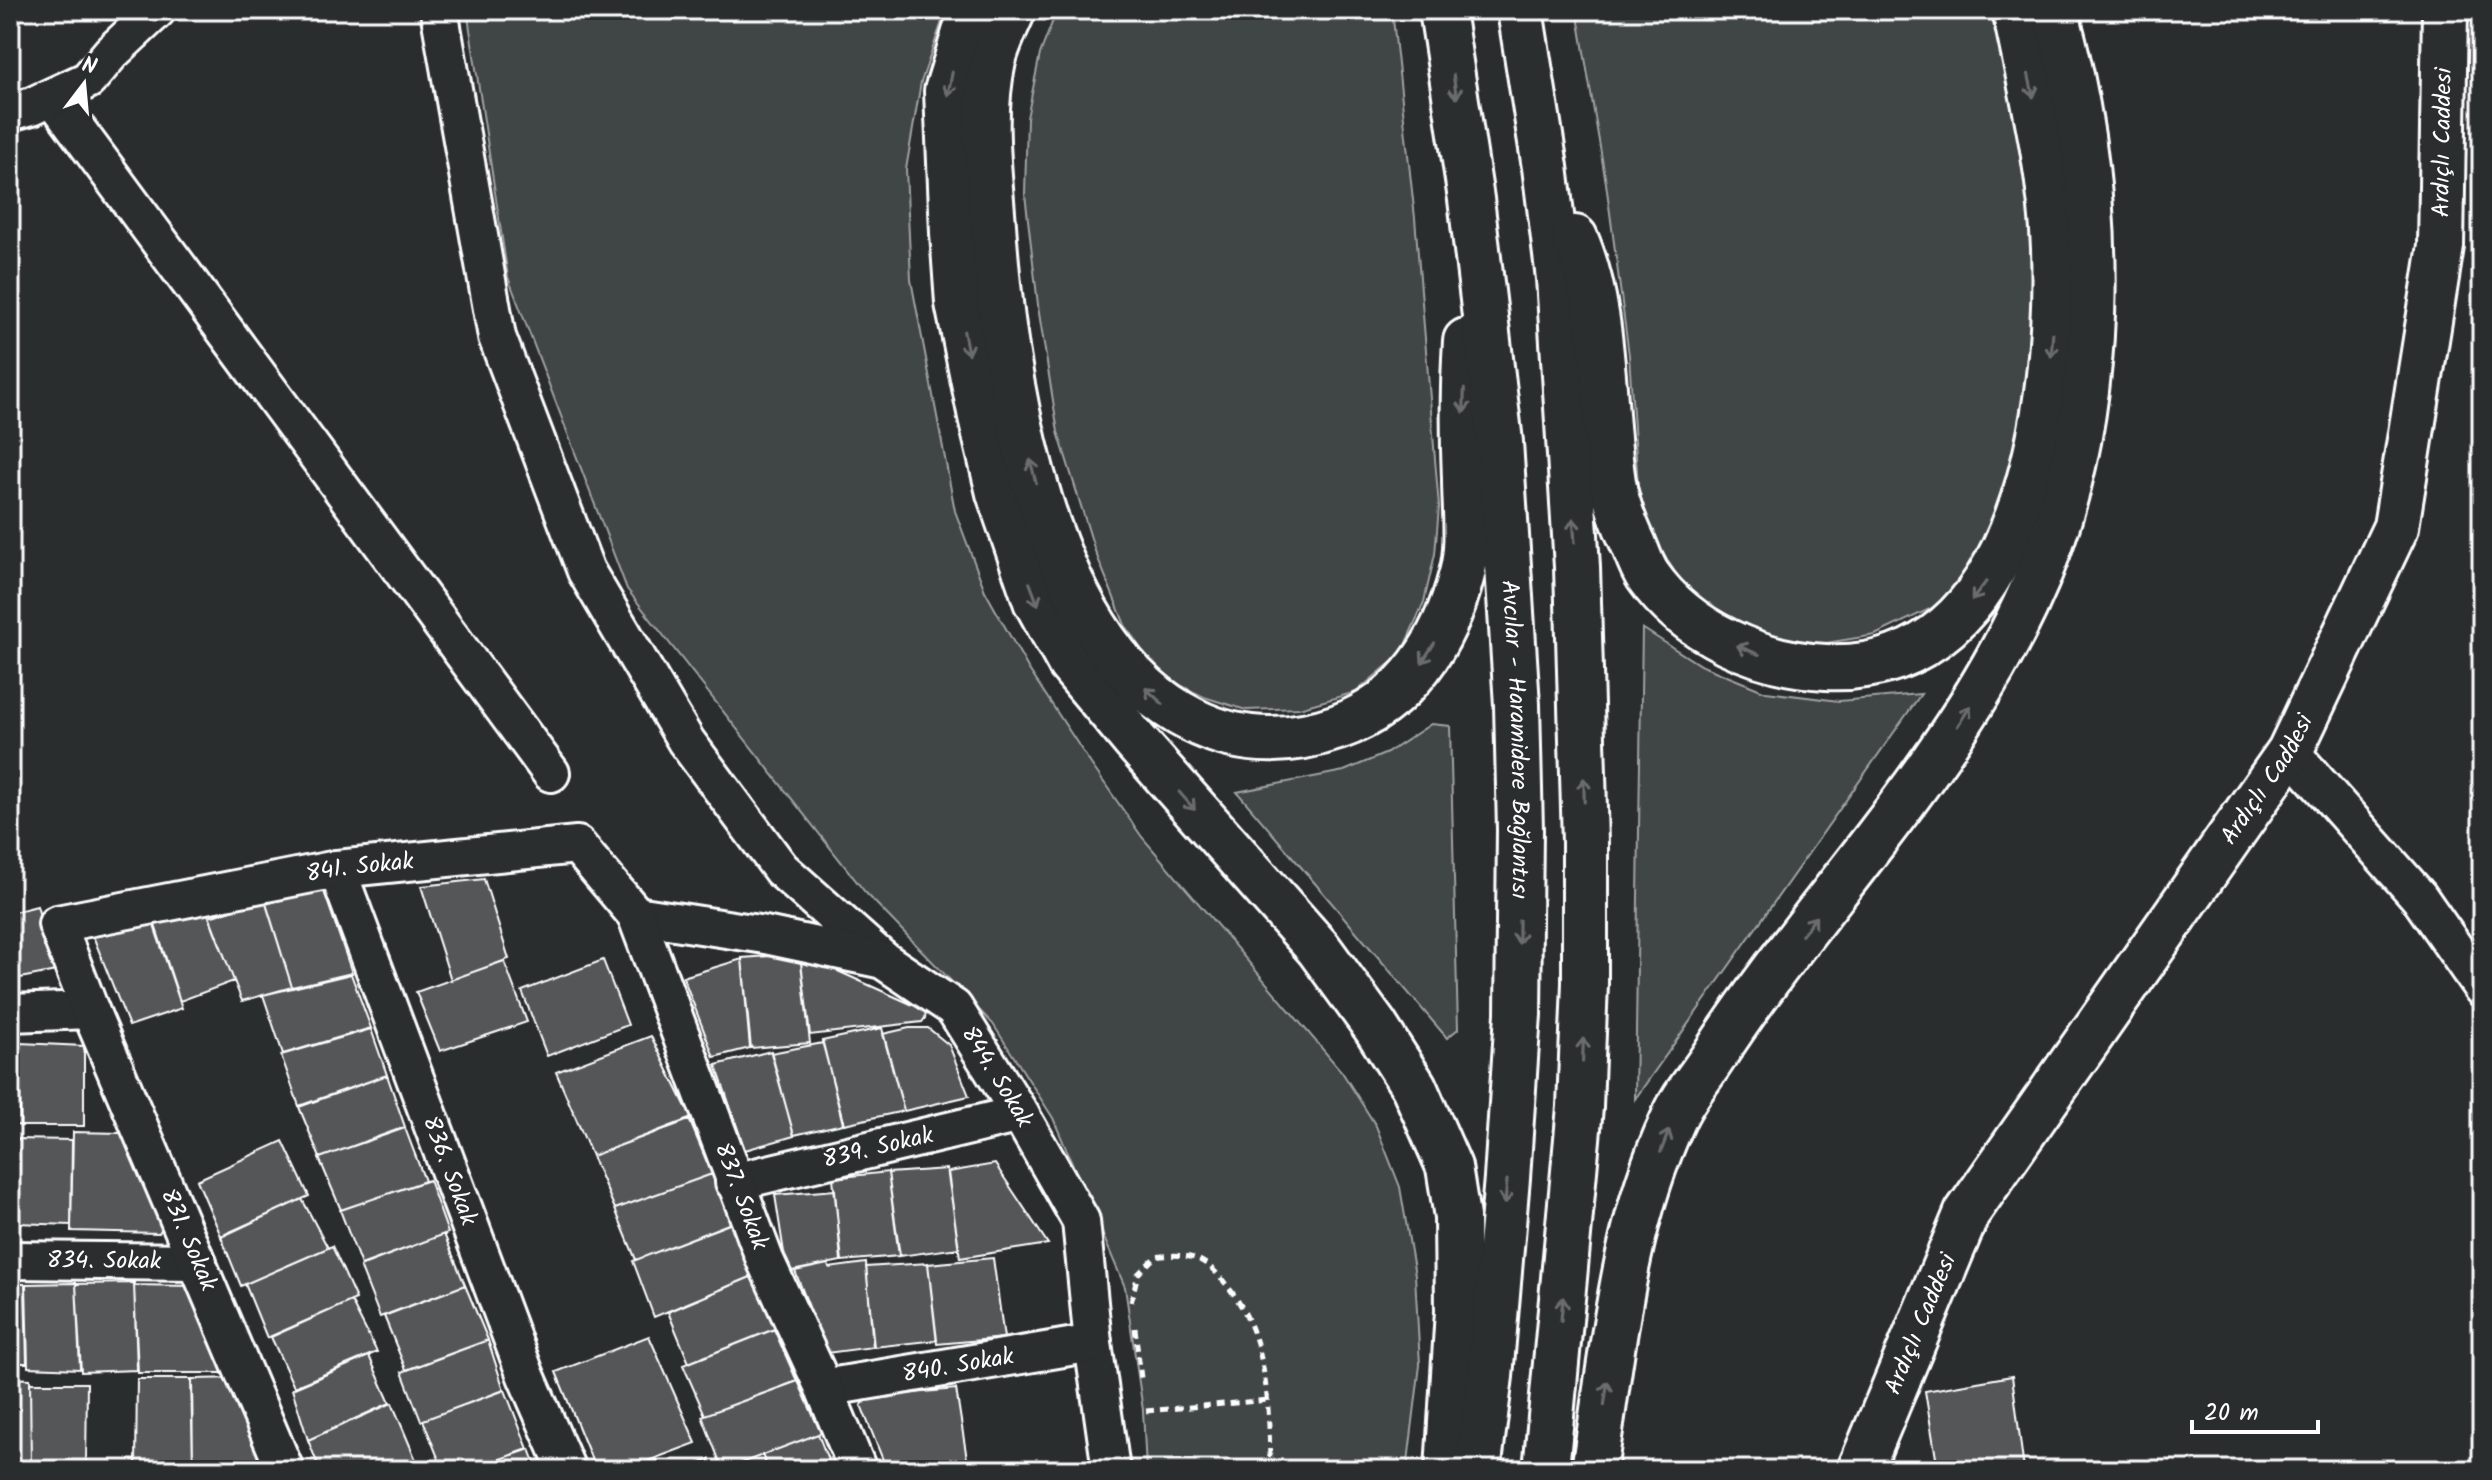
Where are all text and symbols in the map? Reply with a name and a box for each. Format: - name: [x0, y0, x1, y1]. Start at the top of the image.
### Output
- north arrow: [44, 44, 124, 124]
- text: N: [77, 48, 100, 86]
- street label: Ardıçlı Caddesi: [2422, 66, 2464, 218]
- one-way arrow: [942, 71, 957, 97]
- one-way arrow: [2024, 73, 2039, 99]
- one-way arrow: [1448, 74, 1463, 99]
- one-way arrow: [959, 330, 974, 355]
- one-way arrow: [2044, 331, 2059, 358]
- one-way arrow: [1456, 387, 1472, 414]
- one-way arrow: [1024, 459, 1039, 485]
- one-way arrow: [1566, 517, 1581, 544]
- street label: Avcılar - Haramidere Bağlantısı: [1489, 579, 1540, 899]
- one-way arrow: [1970, 579, 1987, 601]
- one-way arrow: [1027, 581, 1042, 606]
- one-way arrow: [1420, 641, 1436, 664]
- one-way arrow: [1737, 642, 1761, 656]
- one-way arrow: [1144, 687, 1164, 706]
- one-way arrow: [1955, 706, 1972, 728]
- street label: Ardıçlı Caddesi: [2210, 706, 2325, 853]
- one-way arrow: [1576, 777, 1591, 804]
- one-way arrow: [1178, 791, 1196, 811]
- street label: 841. Sokak: [303, 842, 416, 894]
- one-way arrow: [1801, 916, 1818, 937]
- one-way arrow: [1511, 918, 1527, 945]
- street label: 844. Sokak: [950, 1018, 1044, 1136]
- one-way arrow: [1575, 1037, 1590, 1064]
- street label: 836. Sokak: [411, 1110, 488, 1232]
- street label: 839. Sokak: [819, 1116, 938, 1180]
- one-way arrow: [1659, 1129, 1673, 1153]
- street label: 837. Sokak: [703, 1137, 779, 1256]
- one-way arrow: [1498, 1178, 1513, 1205]
- street label: 831. Sokak: [149, 1182, 227, 1298]
- street label: 834. Sokak: [47, 1241, 162, 1281]
- street label: Ardıçlı Caddesi: [1874, 1246, 1968, 1401]
- one-way arrow: [1555, 1296, 1570, 1323]
- street label: 840. Sokak: [899, 1337, 1018, 1394]
- one-way arrow: [1599, 1381, 1614, 1406]
- scale bar: [2192, 1384, 2318, 1434]
- text: 20 m: [2204, 1394, 2259, 1433]

